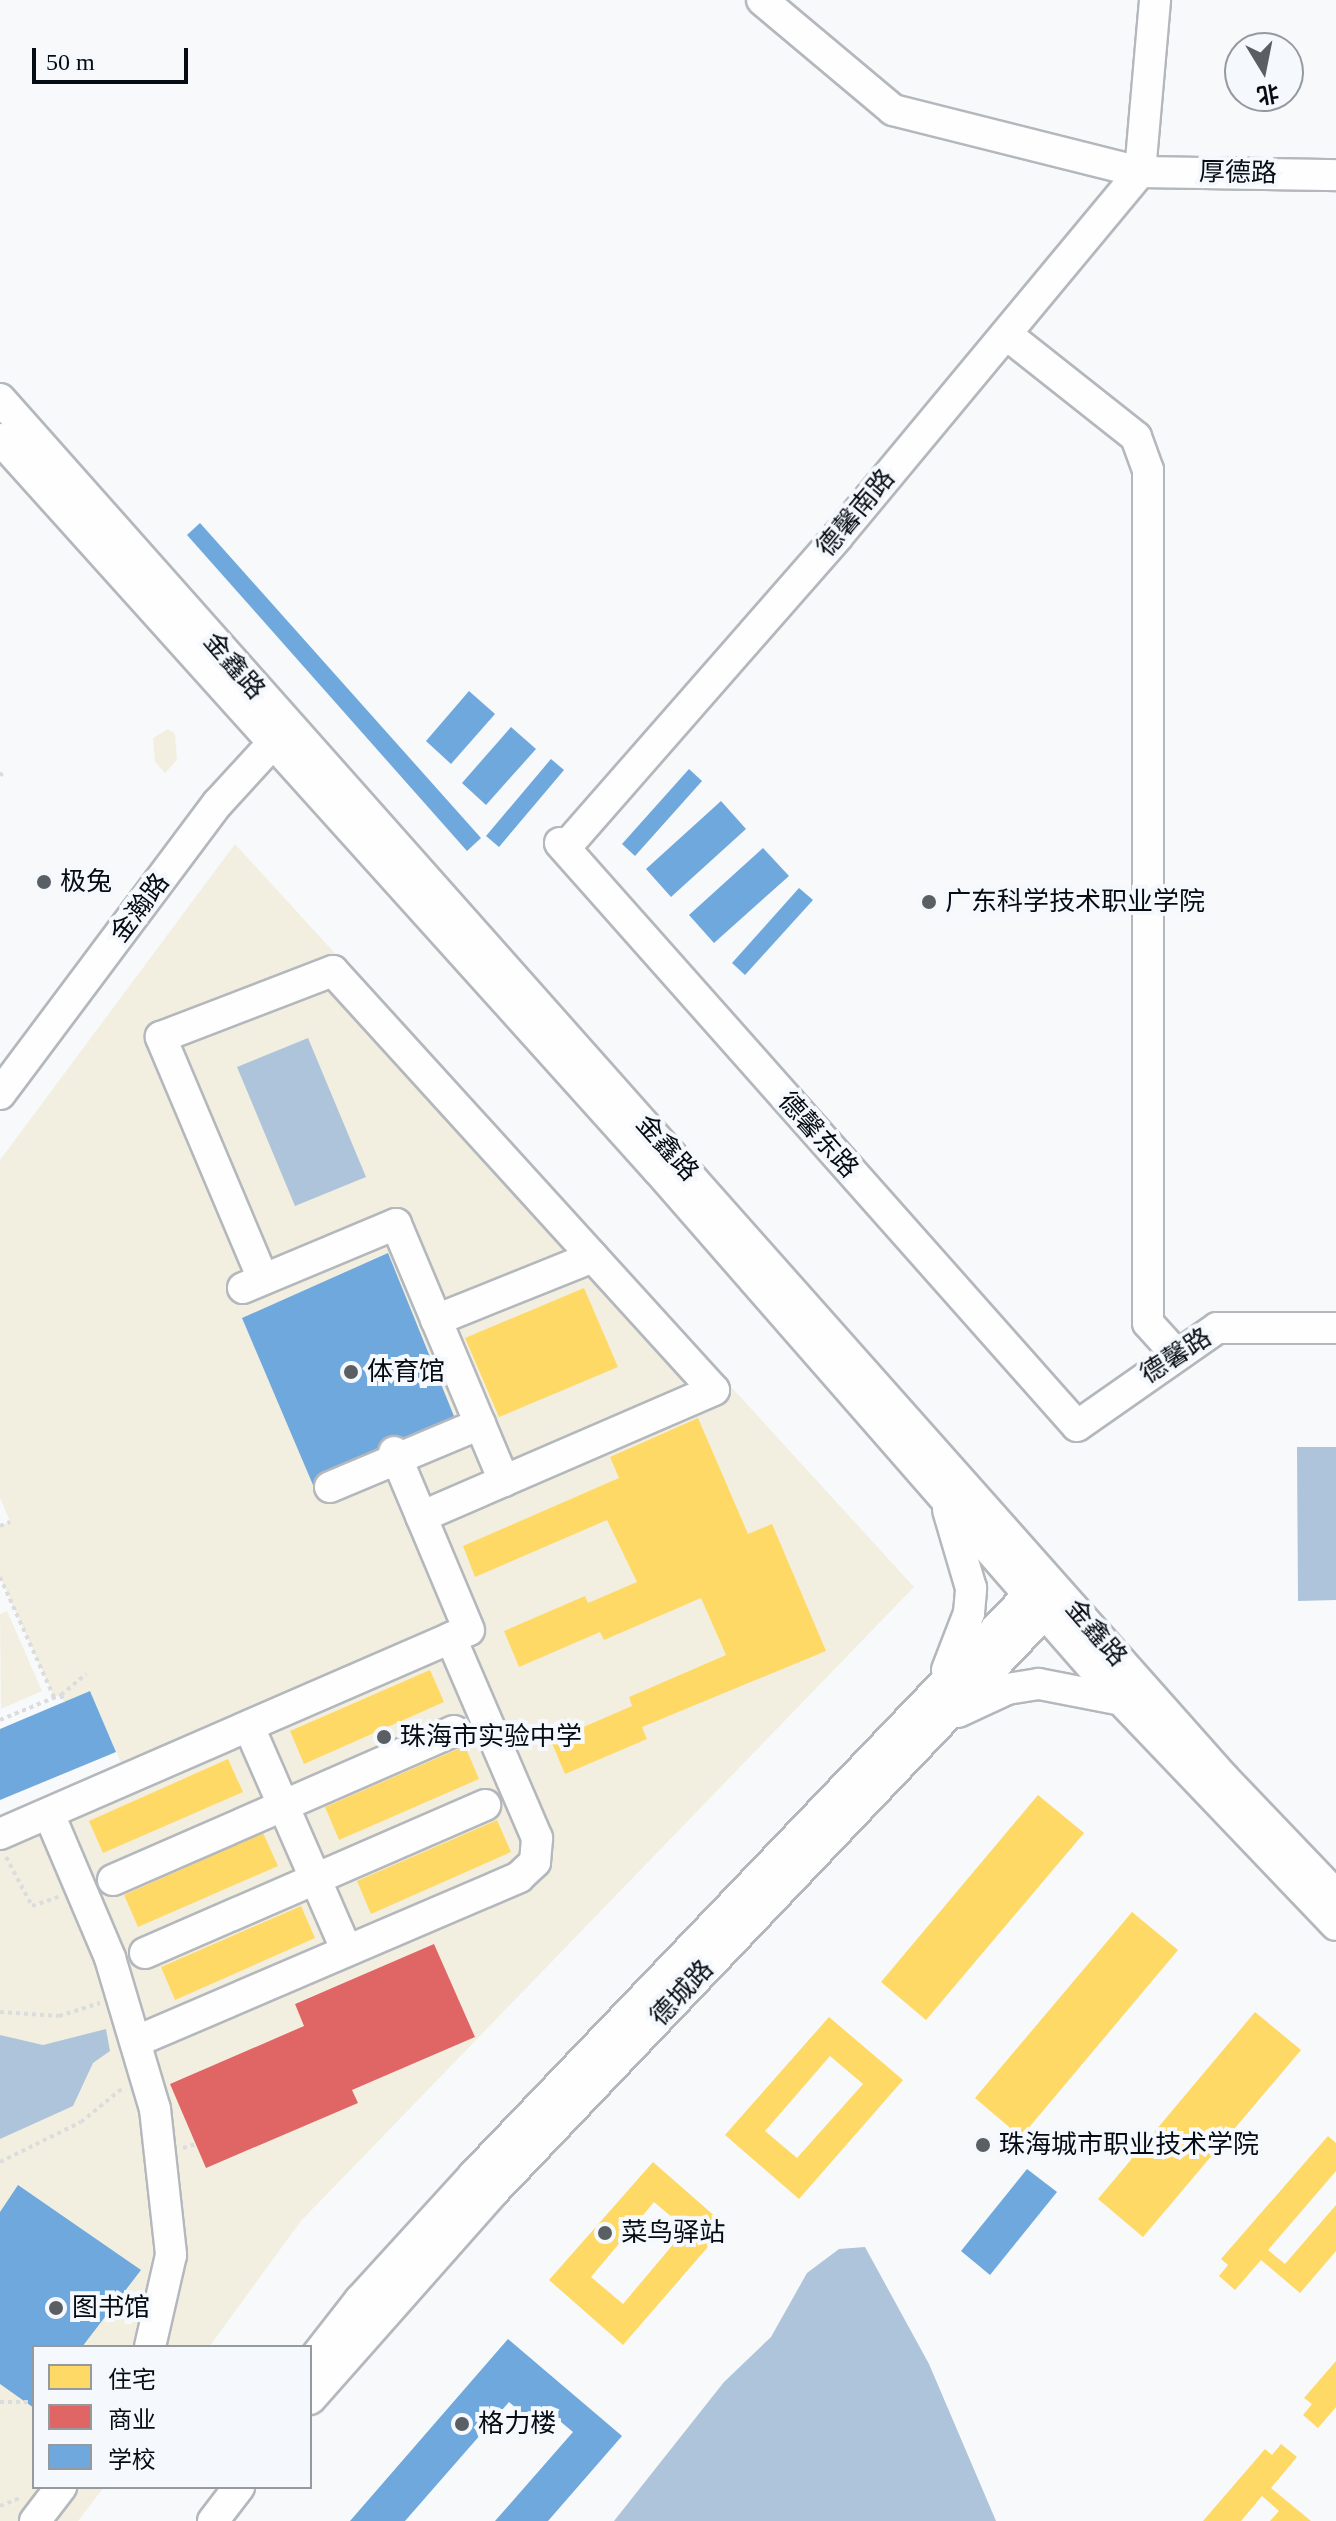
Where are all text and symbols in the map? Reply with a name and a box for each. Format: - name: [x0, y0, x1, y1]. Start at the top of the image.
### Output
- scale bar: [36, 32, 192, 82]
- north arrow: [1224, 32, 1304, 112]
- text: 50 m: [46, 49, 95, 75]
- text: 北: [1255, 80, 1281, 108]
- street label: 厚德路: [1199, 157, 1277, 189]
- street label: 德馨南路: [811, 463, 901, 563]
- street label: 金鑫路: [197, 626, 271, 706]
- place label: 极兔: [60, 866, 112, 898]
- street label: 金瀚路: [104, 867, 176, 949]
- marker: 极兔: [35, 873, 53, 891]
- place label: 广东科学技术职业学院: [945, 886, 1205, 918]
- marker: 广东科学技术职业学院: [920, 893, 938, 911]
- street label: 德馨东路: [772, 1086, 864, 1184]
- street label: 金鑫路: [629, 1109, 705, 1187]
- street label: 德馨路: [1135, 1322, 1217, 1390]
- place label: 体育馆: [367, 1356, 445, 1388]
- marker: 体育馆: [342, 1363, 360, 1381]
- street label: 金鑫路: [1059, 1593, 1133, 1673]
- place label: 珠海市实验中学: [400, 1721, 582, 1753]
- marker: 珠海市实验中学: [375, 1728, 393, 1746]
- street label: 德城路: [644, 1954, 720, 2032]
- place label: 珠海城市职业技术学院: [999, 2129, 1259, 2161]
- marker: 珠海城市职业技术学院: [974, 2136, 992, 2154]
- place label: 菜鸟驿站: [621, 2217, 725, 2249]
- marker: 菜鸟驿站: [596, 2224, 614, 2242]
- place label: 图书馆: [72, 2292, 150, 2324]
- marker: 图书馆: [47, 2299, 65, 2317]
- legend: [32, 2345, 312, 2489]
- text: 住宅: [108, 2367, 156, 2393]
- text: 商业: [108, 2407, 156, 2433]
- place label: 格力楼: [478, 2408, 556, 2440]
- marker: 格力楼: [453, 2415, 471, 2433]
- text: 学校: [108, 2447, 156, 2473]

